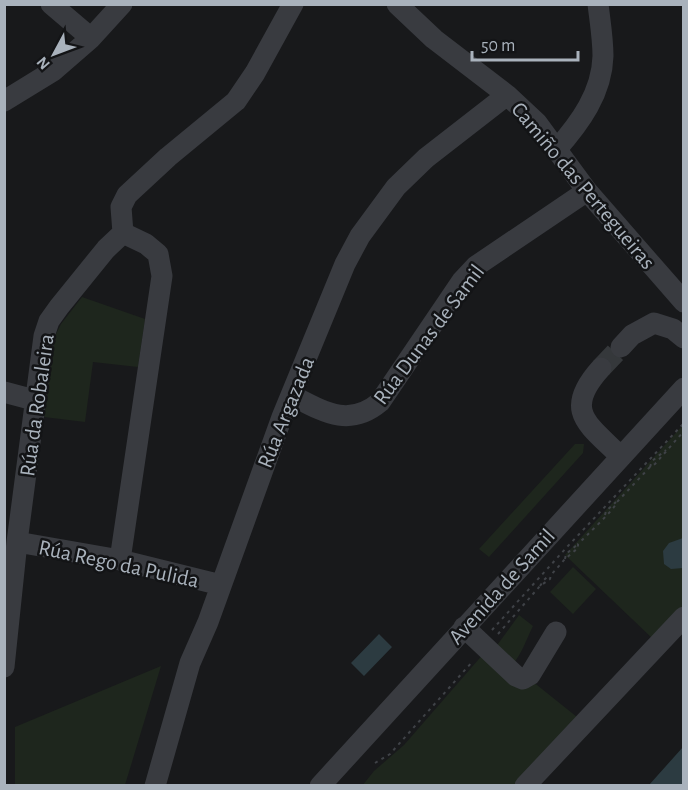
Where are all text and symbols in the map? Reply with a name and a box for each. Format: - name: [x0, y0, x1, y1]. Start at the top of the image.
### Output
- north arrow: [24, 24, 84, 84]
- scale bar: [472, 24, 578, 62]
- text: 50 m: [481, 37, 515, 55]
- text: N: [34, 54, 53, 73]
- street label: Camiño das Pertegueiras: [507, 98, 659, 273]
- street label: Rúa Dunas de Samil: [369, 261, 488, 409]
- street label: Rúa da Robaleira: [16, 332, 58, 478]
- street label: Rúa Argazada: [254, 354, 318, 471]
- street label: Avenida de Samil: [444, 525, 559, 649]
- street label: Rúa Rego da Pulida: [37, 536, 201, 592]

